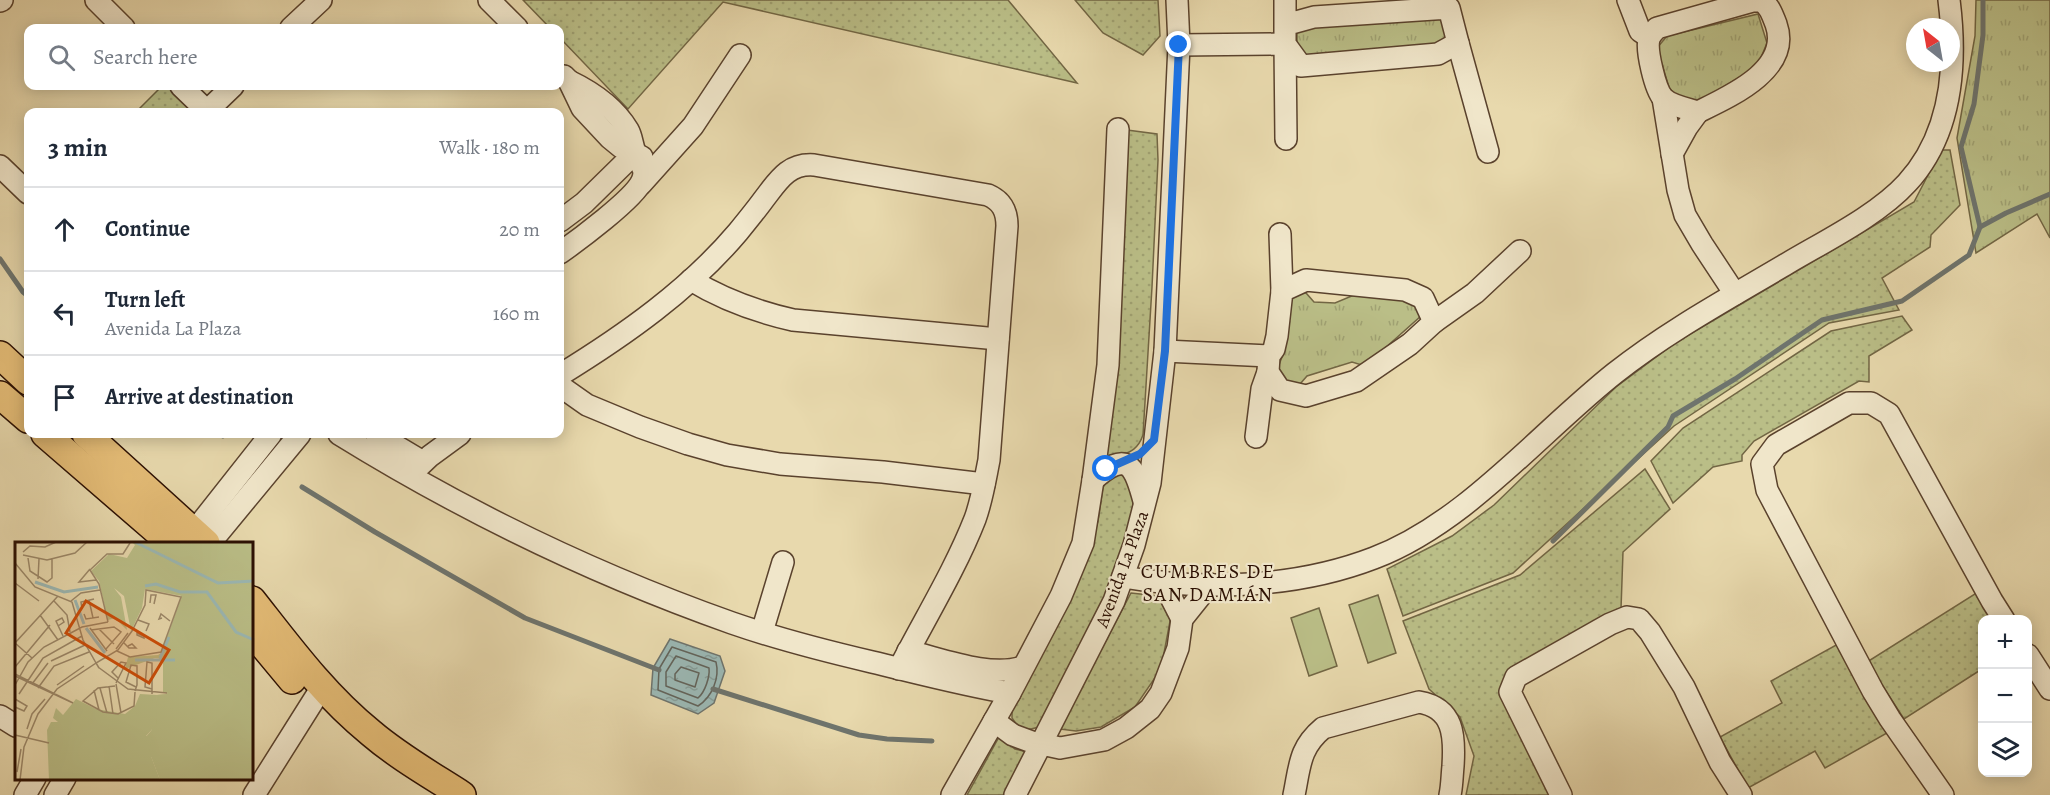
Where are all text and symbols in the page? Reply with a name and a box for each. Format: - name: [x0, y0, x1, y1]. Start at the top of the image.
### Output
- north arrow: [1906, 18, 1960, 72]
- search box: [24, 24, 564, 90]
- route end: [1165, 31, 1191, 57]
- icon: search: [45, 41, 78, 74]
- text: Search here: [93, 42, 198, 72]
- text: 3 min: [48, 130, 108, 165]
- text: Walk · 180 m: [439, 134, 540, 161]
- icon: ahead: [48, 213, 81, 246]
- text: Continue: [105, 214, 190, 244]
- text: 20 m: [499, 216, 540, 243]
- text: Turn left: [105, 285, 185, 315]
- icon: left: [48, 297, 81, 330]
- text: 160 m: [493, 300, 540, 327]
- text: Avenida La Plaza: [105, 315, 242, 342]
- icon: arrive: [48, 381, 81, 414]
- text: Arrive at destination: [105, 382, 294, 412]
- route start: [1092, 455, 1118, 481]
- street label: Avenida La Plaza: [1089, 507, 1155, 632]
- inset map: [15, 542, 254, 780]
- district label: CUMBRES DE SAN DAMIÁN: [1141, 558, 1275, 608]
- map controls: [1978, 615, 2032, 777]
- button: +: [1978, 615, 2032, 669]
- button: −: [1978, 669, 2032, 723]
- button: layers: [1978, 723, 2032, 777]

